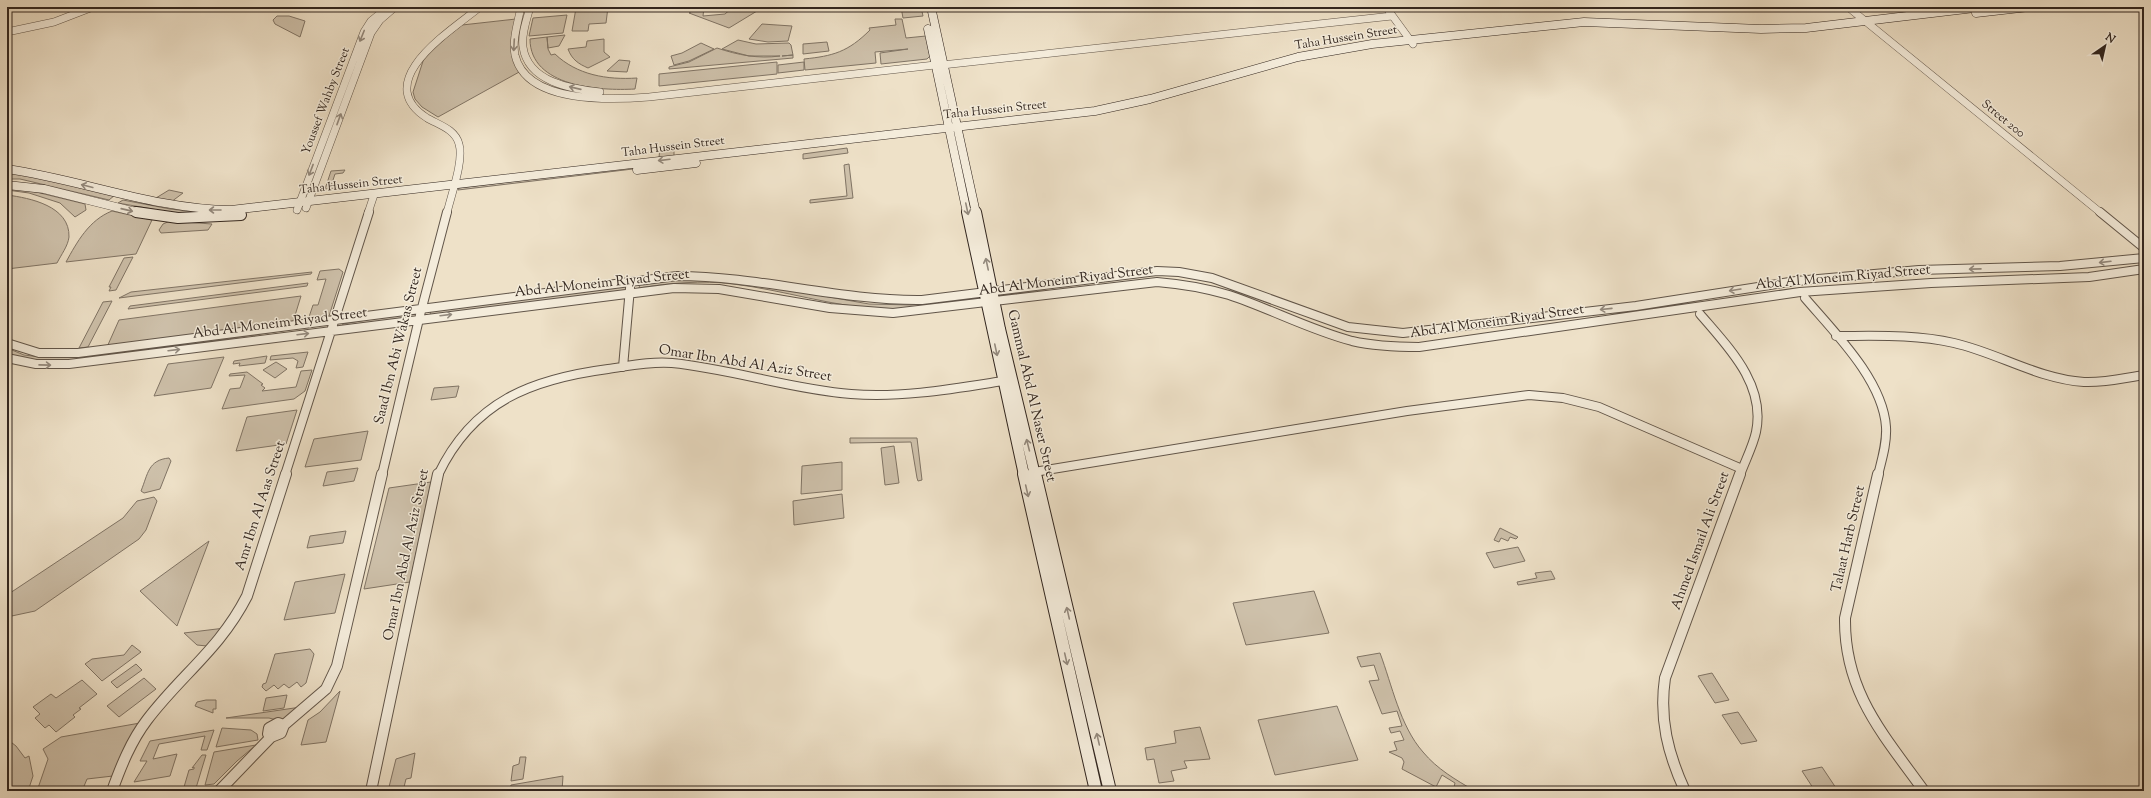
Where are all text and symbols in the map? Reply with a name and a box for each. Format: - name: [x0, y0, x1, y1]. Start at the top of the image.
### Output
- street label: Taha Hussein Street: [1293, 21, 1399, 55]
- north arrow: [2085, 26, 2125, 66]
- one-way arrow: [358, 29, 366, 41]
- text: N: [2101, 29, 2118, 48]
- one-way arrow: [511, 38, 518, 51]
- street label: Youssef Wahby Street: [297, 45, 355, 157]
- one-way arrow: [569, 84, 582, 92]
- street label: Taha Hussein Street: [943, 96, 1047, 124]
- street label: Street 200: [1977, 96, 2029, 142]
- one-way arrow: [336, 113, 343, 126]
- street label: Taha Hussein Street: [621, 132, 725, 162]
- one-way arrow: [658, 156, 671, 164]
- one-way arrow: [307, 164, 315, 176]
- street label: Taha Hussein Street: [299, 171, 403, 199]
- one-way arrow: [81, 182, 94, 190]
- one-way arrow: [964, 203, 972, 216]
- one-way arrow: [120, 206, 133, 214]
- one-way arrow: [209, 206, 222, 214]
- one-way arrow: [983, 258, 991, 271]
- one-way arrow: [2099, 258, 2112, 266]
- street label: Abd Al Moneim Riyad Street: [978, 260, 1155, 302]
- street label: Abd Al Moneim Riyad Street: [1755, 260, 1932, 296]
- street label: Saad Ibn Abi Wakas Street: [370, 265, 428, 427]
- street label: Abd Al Moneim Riyad Street: [514, 265, 691, 303]
- one-way arrow: [1969, 265, 1982, 273]
- one-way arrow: [1729, 286, 1742, 294]
- street label: Abd Al Moneim Riyad Street: [1409, 300, 1586, 344]
- street label: Abd Al Moneim Riyad Street: [192, 303, 369, 345]
- one-way arrow: [1600, 305, 1613, 313]
- street label: Gammal Abd Al Naser Street: [1001, 308, 1061, 484]
- one-way arrow: [439, 312, 452, 319]
- one-way arrow: [296, 330, 309, 338]
- street label: Omar Ibn Abd Al Aziz Street: [657, 340, 833, 388]
- one-way arrow: [993, 344, 1001, 357]
- one-way arrow: [167, 347, 180, 354]
- one-way arrow: [38, 361, 51, 368]
- street label: Amr Ibn Al Aas Street: [231, 438, 292, 574]
- one-way arrow: [1024, 439, 1031, 452]
- street label: Omar Ibn Abd Al Aziz Street: [379, 467, 435, 643]
- street label: Ahmed Ismail Ali Street: [1667, 469, 1735, 613]
- one-way arrow: [1024, 484, 1032, 497]
- street label: Talaat Harb Street: [1827, 484, 1871, 594]
- one-way arrow: [1063, 607, 1071, 620]
- one-way arrow: [1062, 652, 1070, 665]
- one-way arrow: [1093, 733, 1101, 746]

